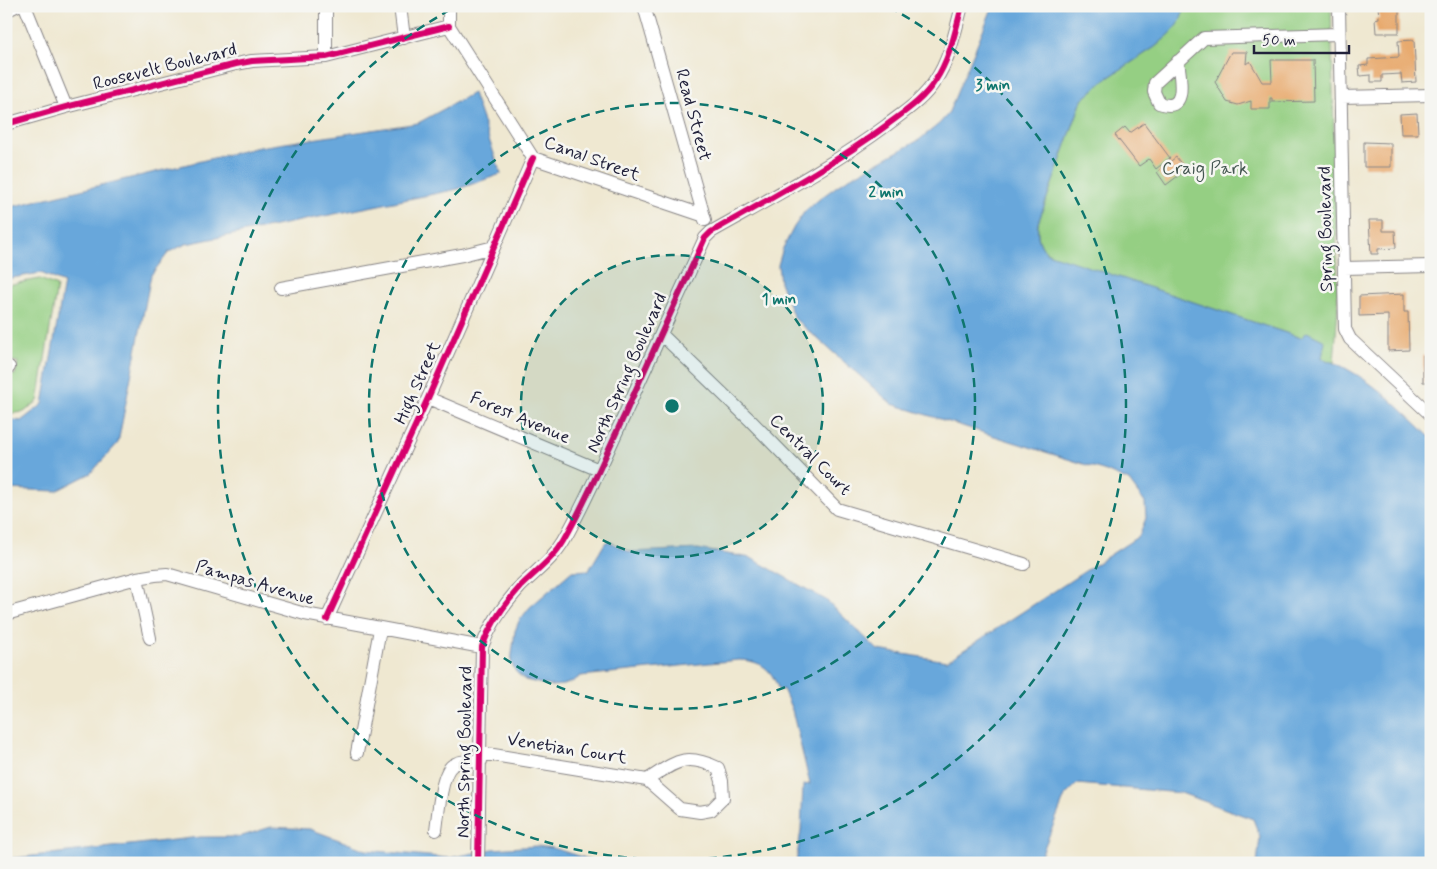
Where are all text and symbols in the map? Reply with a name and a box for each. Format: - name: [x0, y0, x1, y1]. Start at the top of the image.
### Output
- scale bar: [1254, 22, 1350, 54]
- text: 50 m: [1262, 31, 1296, 51]
- street label: Roosevelt Boulevard: [91, 38, 239, 96]
- street label: Read Street: [669, 66, 717, 164]
- text: 3 min: [976, 76, 1010, 96]
- street label: Canal Street: [541, 131, 644, 188]
- park label: Craig Park: [1162, 157, 1248, 182]
- street label: Spring Boulevard: [1313, 166, 1341, 292]
- text: 2 min: [868, 183, 904, 203]
- street label: North Spring Boulevard: [581, 289, 675, 457]
- text: 1 min: [762, 290, 796, 310]
- street label: High Street: [389, 337, 449, 429]
- street label: Forest Avenue: [466, 386, 574, 450]
- centre of rings: [663, 397, 681, 415]
- street label: Central Court: [764, 409, 856, 501]
- street label: Pampas Avenue: [193, 555, 317, 611]
- street label: North Spring Boulevard: [451, 666, 481, 838]
- street label: Venetian Court: [505, 728, 629, 770]

